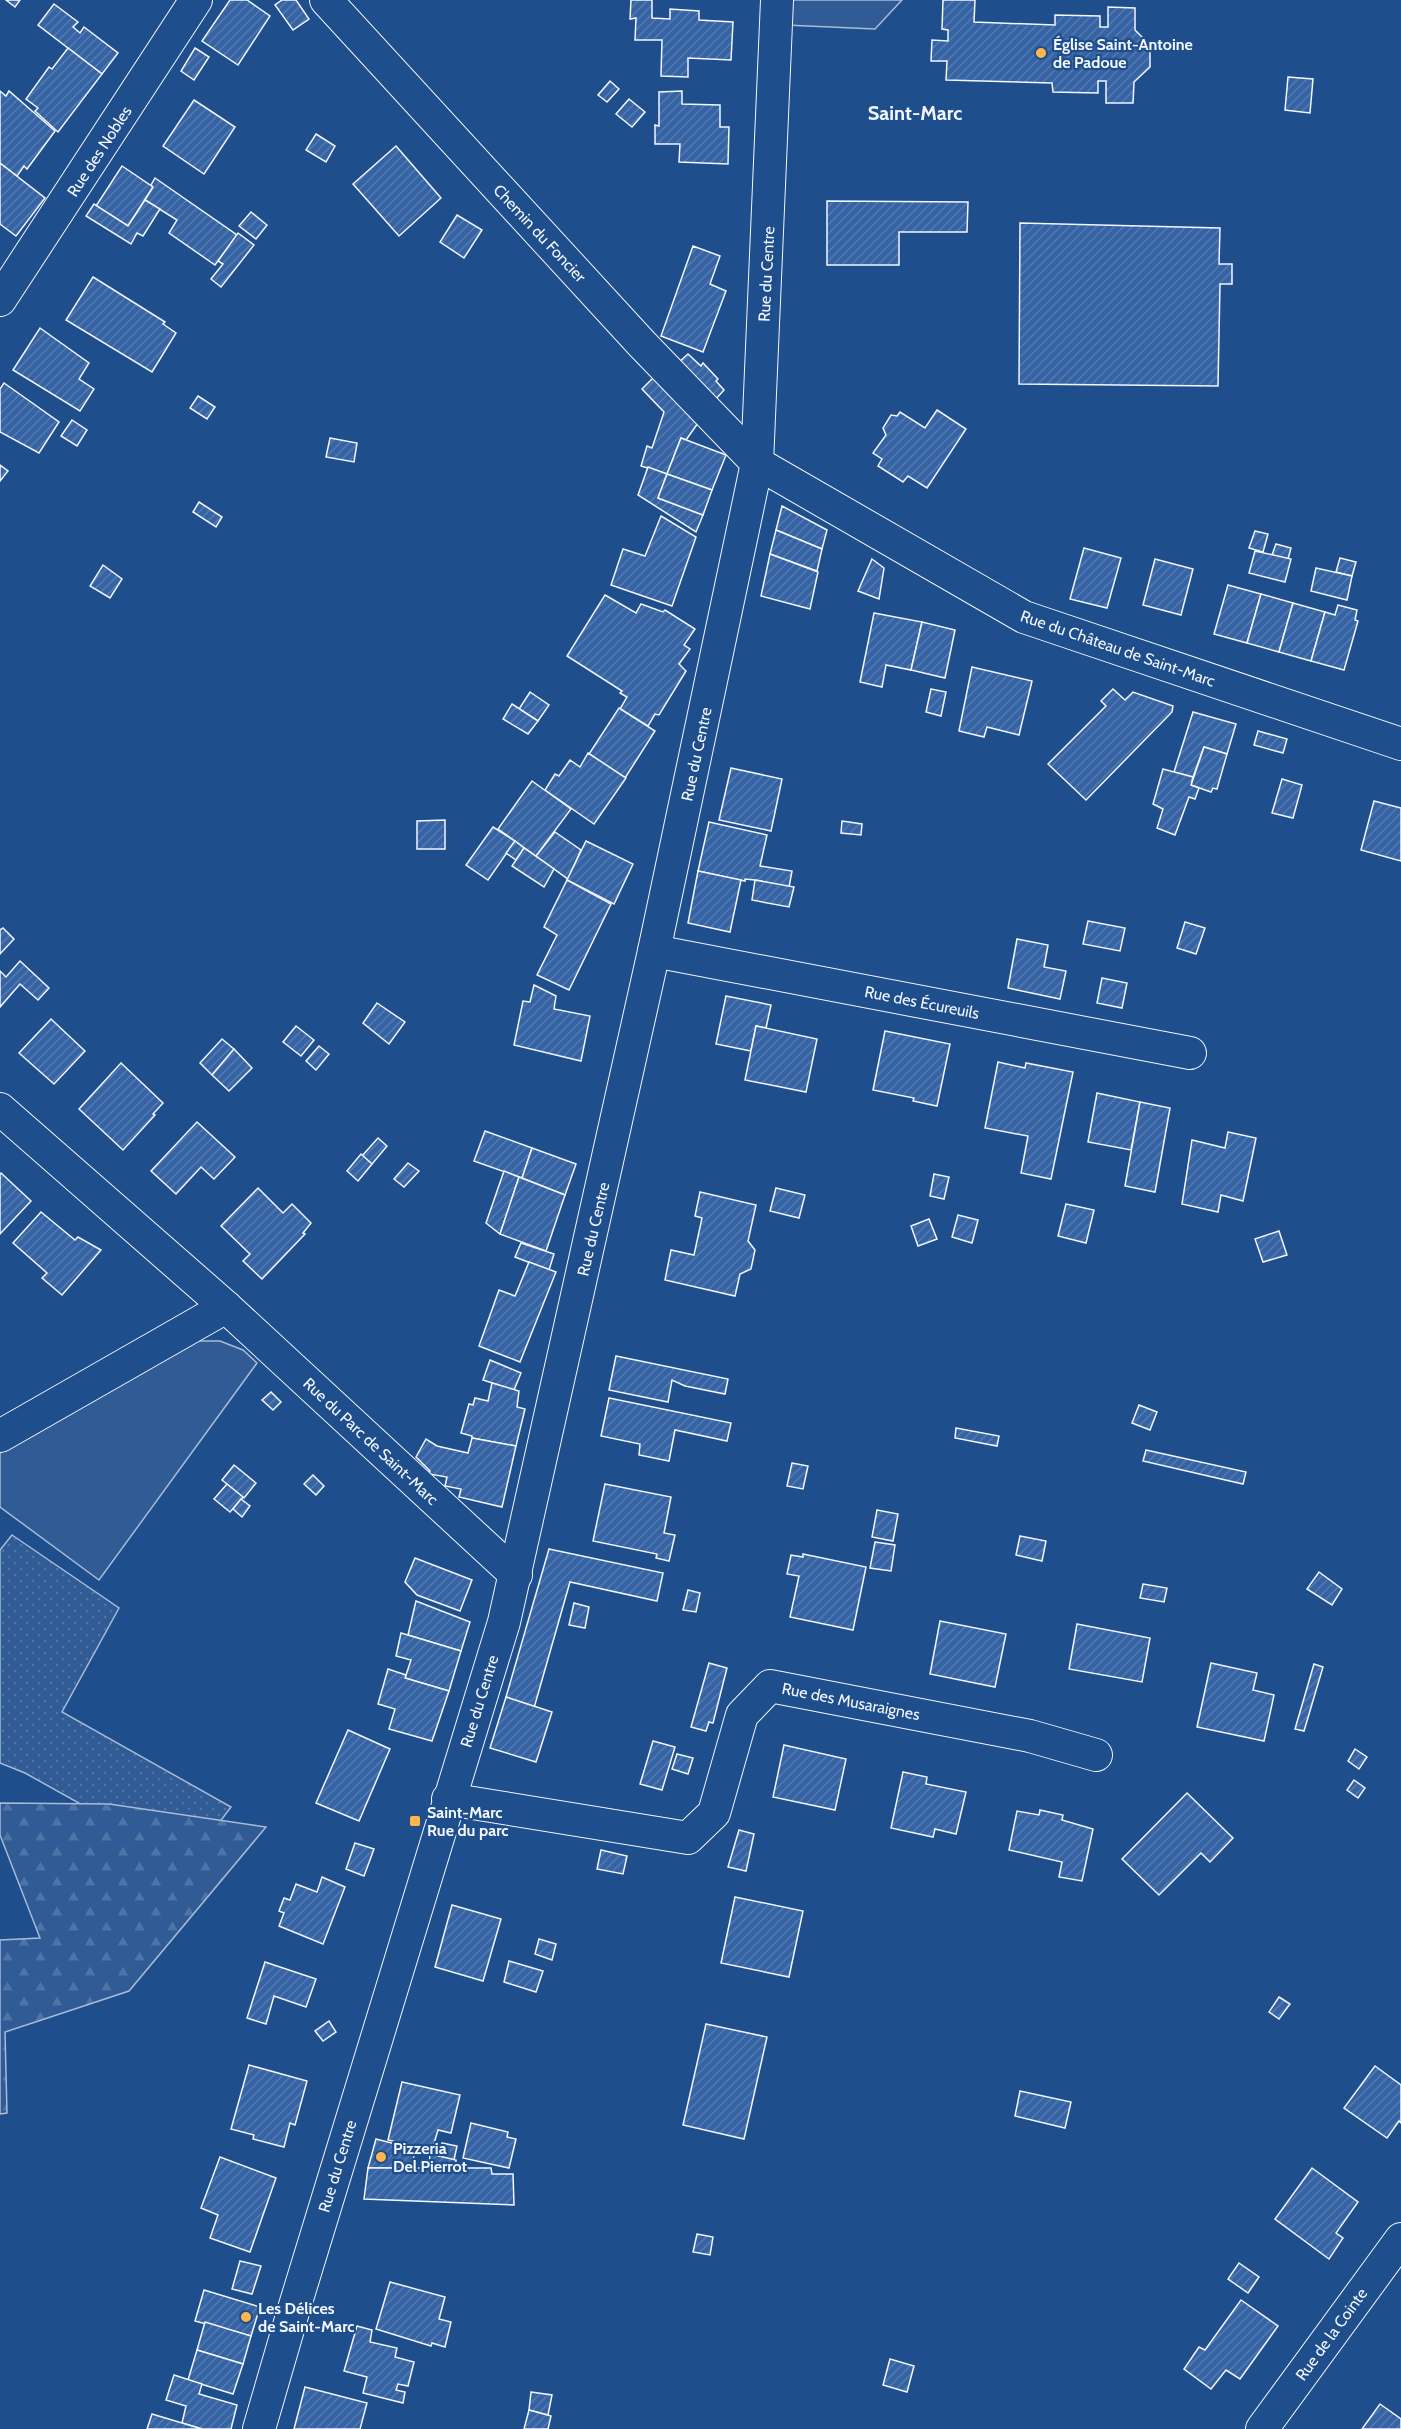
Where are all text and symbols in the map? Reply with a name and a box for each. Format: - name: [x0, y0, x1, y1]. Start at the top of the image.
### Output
- place label: Église Saint-Antoine de Padoue: [1053, 35, 1193, 72]
- marker: Église Saint-Antoine de Padoue: [1034, 46, 1048, 60]
- district label: Saint-Marc: [868, 101, 962, 125]
- street label: Rue des Nobles: [63, 102, 136, 200]
- street label: Chemin du Foncier: [489, 180, 590, 287]
- street label: Rue du Centre: [755, 226, 778, 322]
- street label: Rue du Château de Saint-Marc: [1018, 606, 1218, 691]
- street label: Rue du Centre: [677, 705, 716, 803]
- street label: Rue des Écureuils: [863, 982, 981, 1023]
- street label: Rue du Centre: [573, 1180, 613, 1278]
- street label: Rue du Parc de Saint-Marc: [299, 1374, 442, 1509]
- street label: Rue du Centre: [456, 1653, 503, 1750]
- street label: Rue des Musaraignes: [780, 1679, 922, 1724]
- place label: Saint-Marc Rue du parc: [427, 1803, 509, 1840]
- marker: Saint-Marc Rue du parc: [408, 1814, 422, 1828]
- street label: Rue du Centre: [314, 2118, 361, 2215]
- place label: Pizzeria Del Pierrot: [393, 2139, 467, 2176]
- marker: Pizzeria Del Pierrot: [374, 2150, 388, 2164]
- street label: Rue de la Cointe: [1292, 2284, 1371, 2384]
- place label: Les Délices de Saint-Marc: [258, 2299, 355, 2336]
- marker: Les Délices de Saint-Marc: [239, 2310, 253, 2324]

